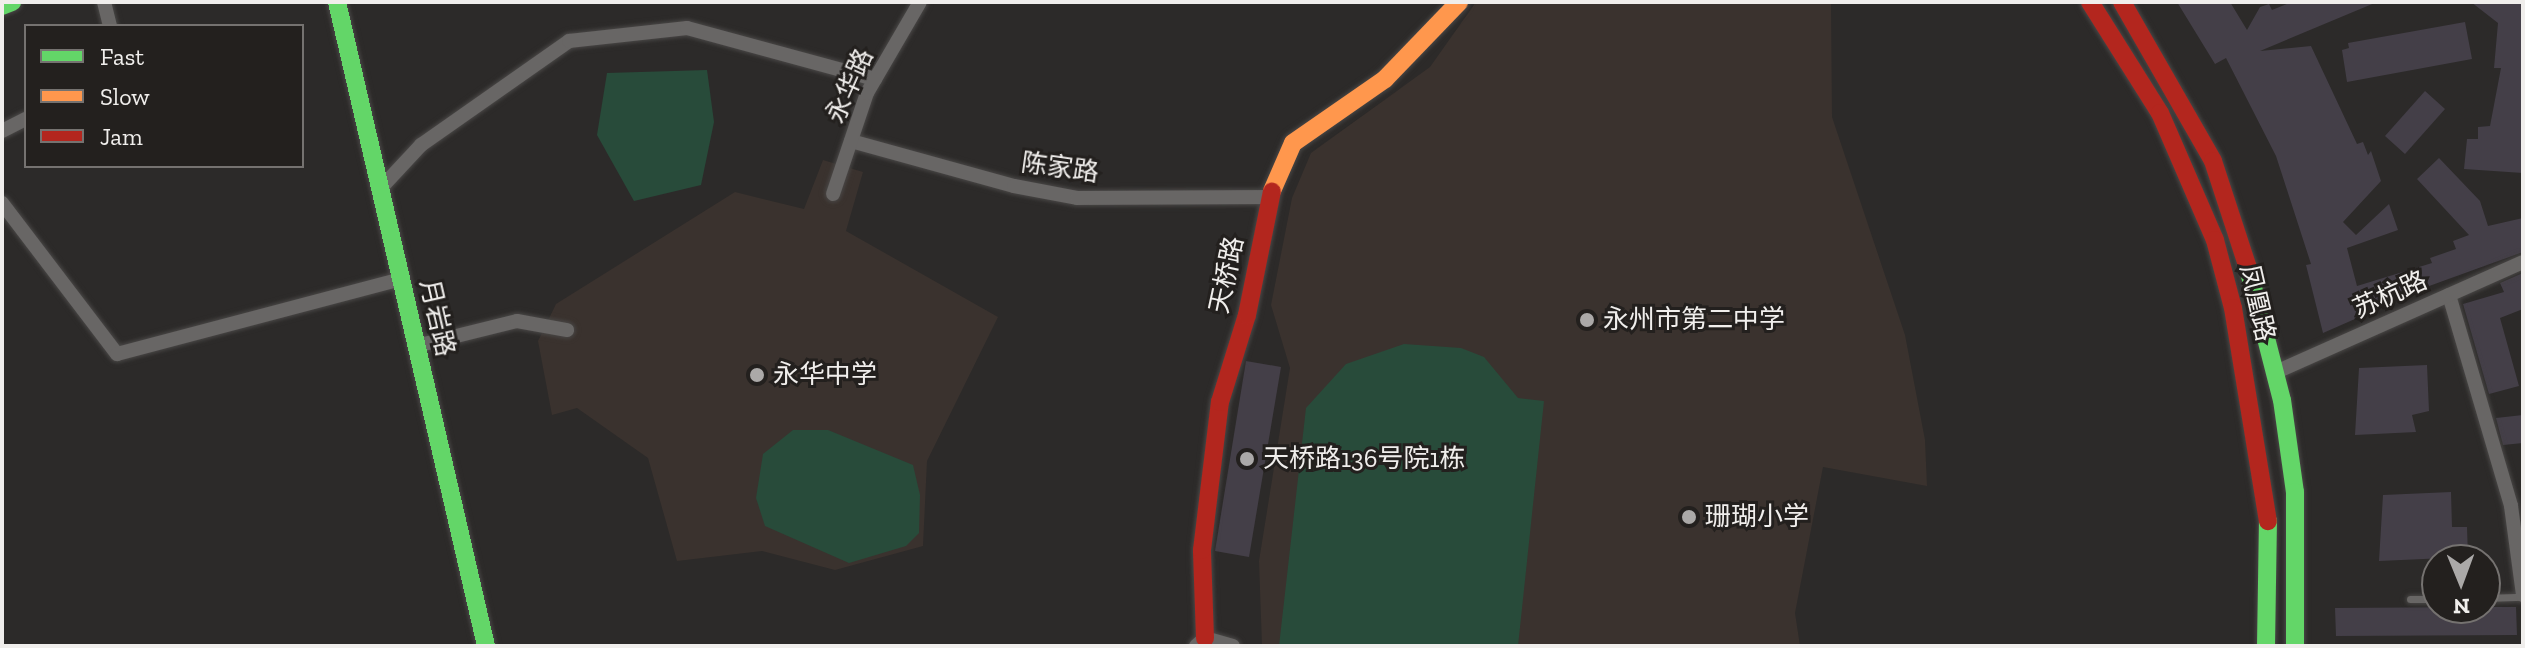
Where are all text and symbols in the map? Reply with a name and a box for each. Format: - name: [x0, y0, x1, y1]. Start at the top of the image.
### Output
- legend: [24, 24, 304, 168]
- text: Fast: [100, 42, 144, 71]
- street label: 永华路: [820, 44, 880, 128]
- text: Slow: [100, 82, 150, 111]
- text: Jam: [100, 122, 143, 151]
- street label: 陈家路: [1019, 147, 1101, 189]
- street label: 天桥路: [1204, 234, 1250, 316]
- street label: 凤凰路: [2233, 261, 2281, 345]
- street label: 苏杭路: [2348, 265, 2432, 325]
- street label: 月岩路: [413, 276, 461, 360]
- place label: 永州市第二中学: [1603, 304, 1785, 336]
- marker: 永州市第二中学: [1578, 311, 1596, 329]
- place label: 永华中学: [773, 359, 877, 391]
- marker: 永华中学: [748, 366, 766, 384]
- place label: 天桥路136号院1栋: [1263, 443, 1466, 475]
- marker: 天桥路136号院1栋: [1238, 450, 1256, 468]
- place label: 珊瑚小学: [1705, 501, 1809, 533]
- marker: 珊瑚小学: [1680, 508, 1698, 526]
- north arrow: [2421, 544, 2501, 624]
- text: N: [2453, 593, 2470, 620]

